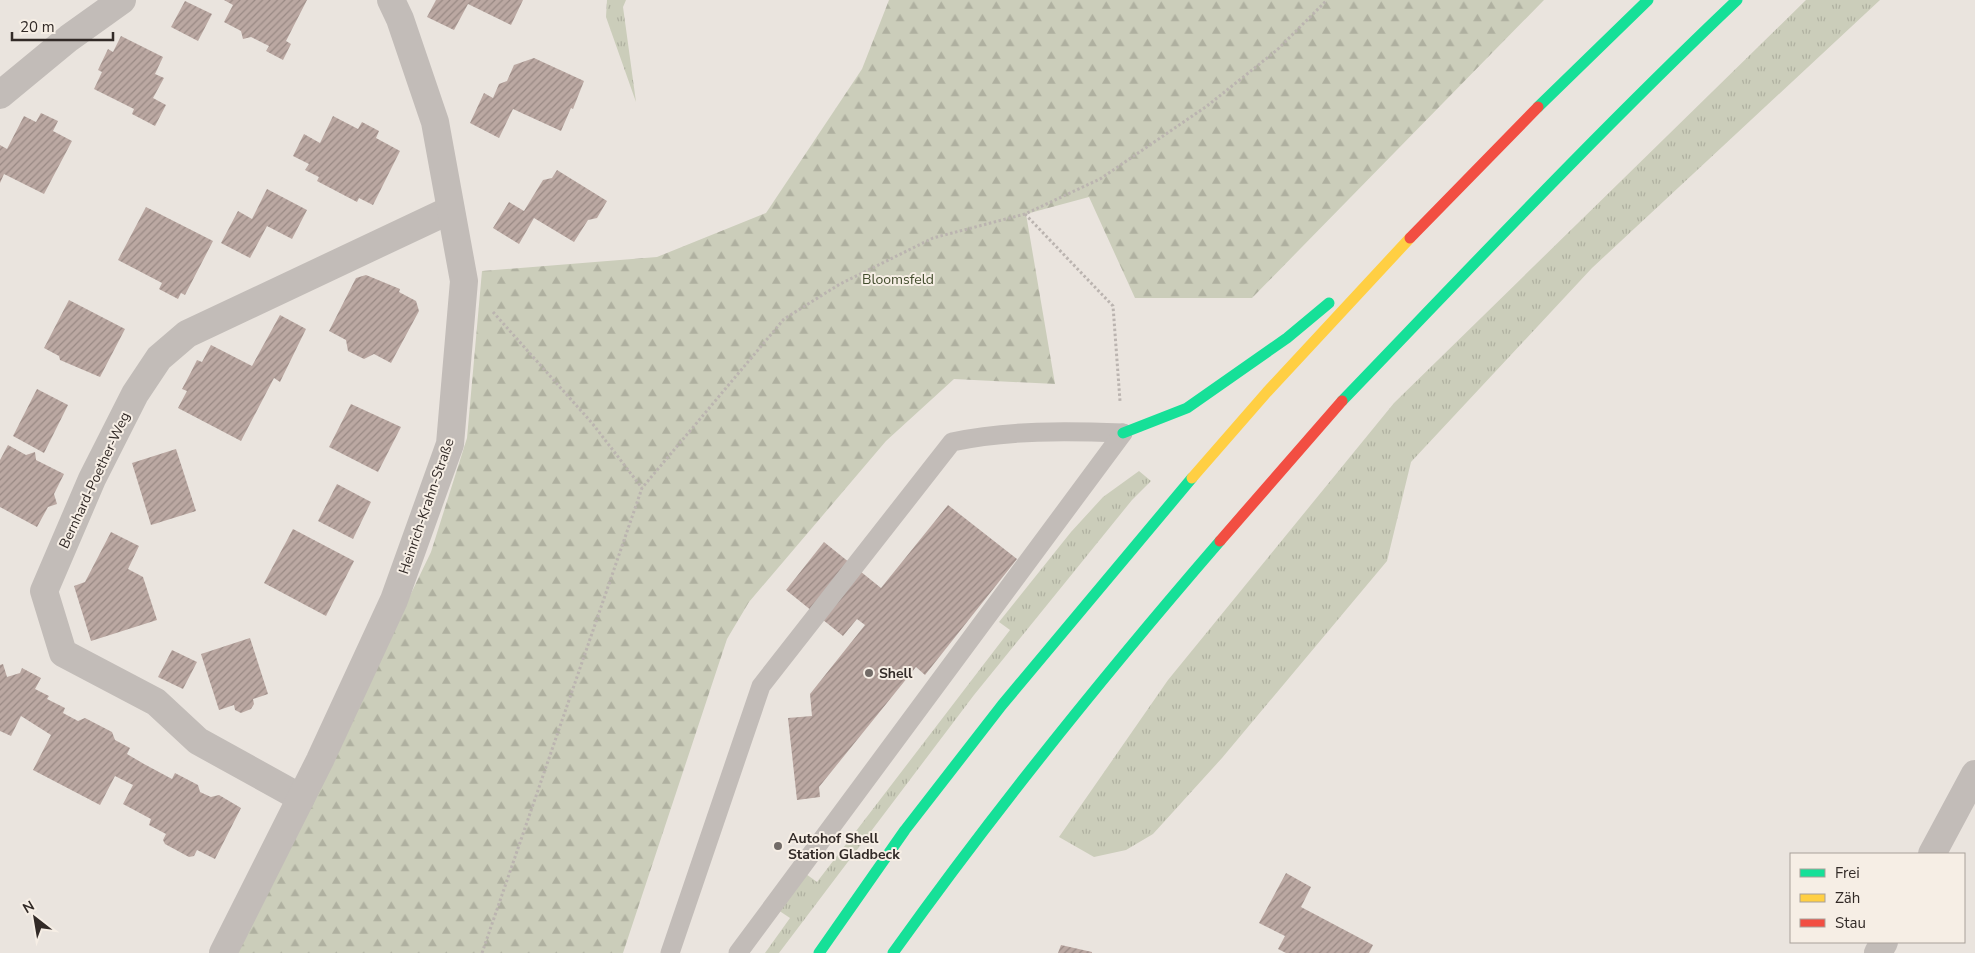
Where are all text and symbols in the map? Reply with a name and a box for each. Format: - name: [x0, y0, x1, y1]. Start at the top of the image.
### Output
- scale bar: [12, 10, 114, 42]
- text: 20 m: [20, 17, 55, 37]
- park label: Bloomsfeld: [862, 270, 934, 289]
- street label: Bernhard-Poether-Weg: [54, 409, 134, 552]
- street label: Heinrich-Krahn-Straße: [394, 436, 459, 577]
- place label: Shell: [879, 664, 913, 683]
- marker: Shell: [863, 667, 875, 679]
- place label: Autohof Shell Station Gladbeck: [788, 829, 900, 864]
- marker: Autohof Shell Station Gladbeck: [772, 840, 784, 852]
- legend: [1790, 853, 1965, 943]
- text: Frei: [1835, 863, 1860, 883]
- text: Zäh: [1835, 888, 1860, 908]
- north arrow: [10, 893, 60, 943]
- text: N: [19, 896, 38, 918]
- text: Stau: [1835, 913, 1866, 933]

